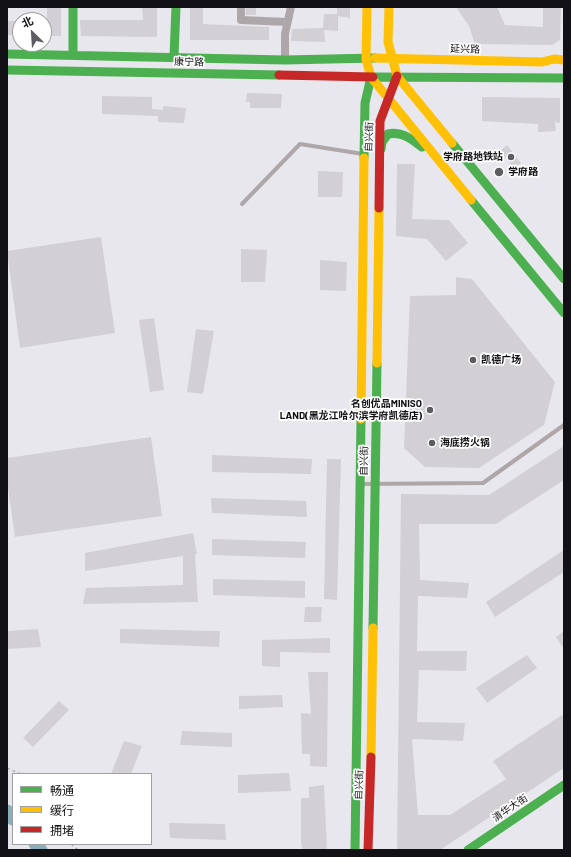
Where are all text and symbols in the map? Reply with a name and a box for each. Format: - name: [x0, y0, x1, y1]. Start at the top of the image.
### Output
- north arrow: [12, 12, 52, 52]
- text: 北: [19, 13, 35, 30]
- street label: 延兴路: [450, 42, 480, 56]
- street label: 康宁路: [174, 56, 204, 68]
- street label: 自兴街: [362, 122, 376, 152]
- place label: 学府路地铁站: [443, 151, 503, 163]
- marker: 学府路地铁站: [506, 152, 516, 162]
- marker: 学府路: [493, 166, 505, 178]
- place label: 学府路: [508, 166, 538, 178]
- place label: 凯德广场: [481, 354, 521, 366]
- marker: 凯德广场: [468, 355, 478, 365]
- place label: 名创优品MINISO LAND(黑龙江哈尔滨学府凯德店): [280, 398, 422, 422]
- marker: 名创优品MINISO LAND(黑龙江哈尔滨学府凯德店): [425, 405, 435, 415]
- place label: 海底捞火锅: [440, 437, 490, 449]
- marker: 海底捞火锅: [427, 438, 437, 448]
- street label: 自兴街: [358, 446, 370, 476]
- street label: 自兴街: [352, 770, 366, 800]
- legend: [12, 773, 152, 845]
- text: 畅通: [50, 783, 74, 797]
- street label: 清华大街: [490, 792, 530, 824]
- text: 缓行: [50, 803, 74, 817]
- text: 拥堵: [50, 823, 74, 837]

